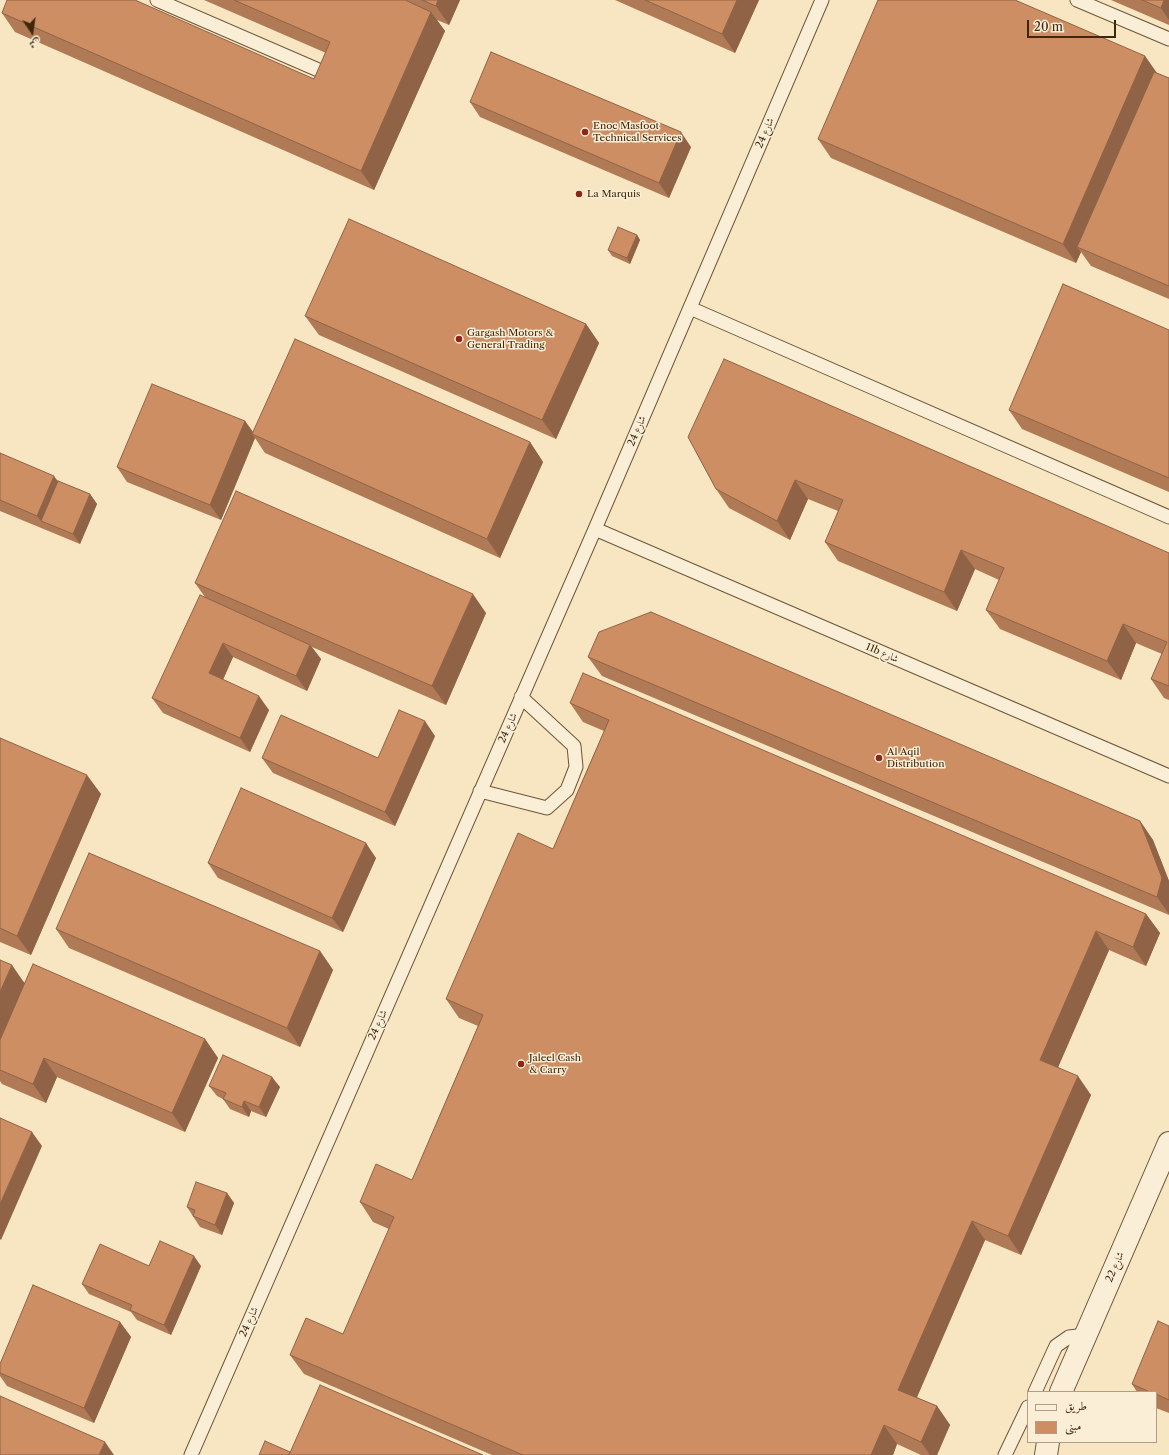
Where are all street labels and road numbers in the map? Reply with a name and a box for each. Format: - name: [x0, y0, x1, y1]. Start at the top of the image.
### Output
- street label: شارع 24: [753, 116, 777, 150]
- street label: شارع 24: [625, 414, 649, 448]
- street label: 11b شارع: [864, 641, 900, 665]
- street label: شارع 24: [496, 711, 520, 745]
- street label: شارع 24: [366, 1008, 390, 1042]
- street label: شارع 22: [1103, 1250, 1127, 1284]
- street label: شارع 24: [237, 1305, 261, 1339]

